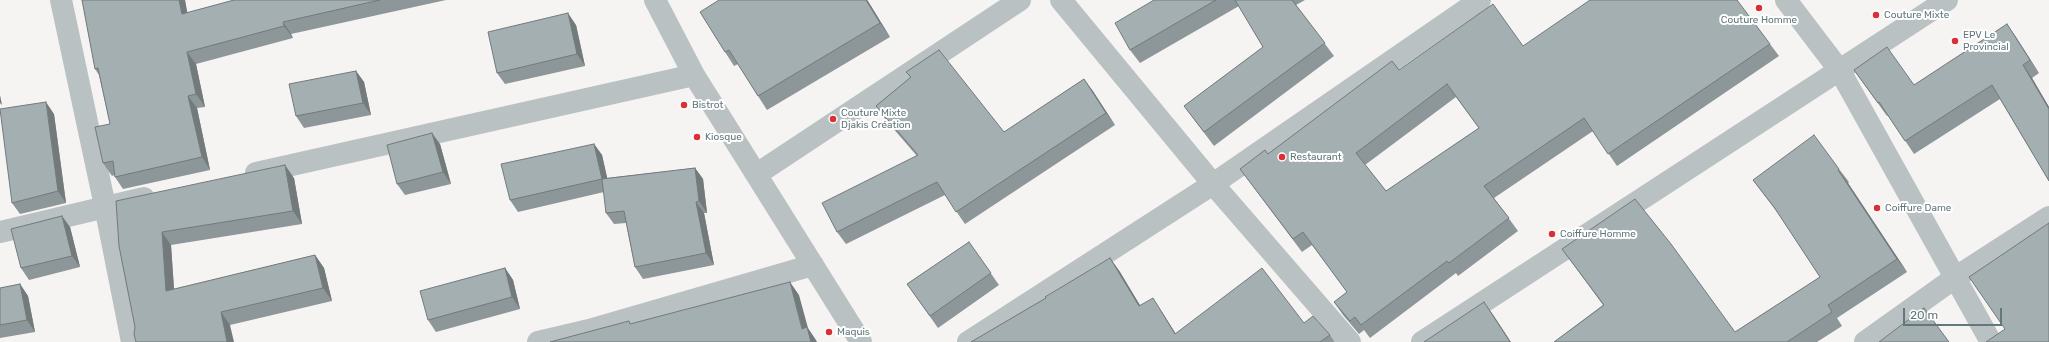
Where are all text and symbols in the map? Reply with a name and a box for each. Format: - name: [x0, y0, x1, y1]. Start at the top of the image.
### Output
- marker: Couture Homme: [1754, 3, 1764, 13]
- place label: Couture Mixte: [1884, 9, 1949, 21]
- marker: Couture Mixte: [1871, 10, 1881, 20]
- place label: Couture Homme: [1721, 14, 1797, 26]
- place label: EPV Le Provincial: [1963, 29, 2009, 52]
- marker: EPV Le Provincial: [1950, 36, 1960, 46]
- place label: Bistrot: [692, 99, 723, 111]
- marker: Bistrot: [679, 100, 689, 110]
- place label: Couture Mixte Djakis Création: [841, 107, 911, 130]
- marker: Couture Mixte Djakis Création: [828, 114, 838, 124]
- place label: Kiosque: [705, 131, 742, 143]
- marker: Kiosque: [692, 132, 702, 142]
- place label: Restaurant: [1290, 151, 1342, 163]
- marker: Restaurant: [1277, 152, 1287, 162]
- place label: Coiffure Dame: [1885, 202, 1951, 214]
- marker: Coiffure Dame: [1872, 203, 1882, 213]
- place label: Coiffure Homme: [1560, 228, 1636, 240]
- marker: Coiffure Homme: [1547, 229, 1557, 239]
- scale bar: [1905, 300, 2004, 326]
- text: 20 m: [1910, 308, 1938, 322]
- place label: Maquis: [837, 326, 870, 338]
- marker: Maquis: [824, 327, 834, 337]

